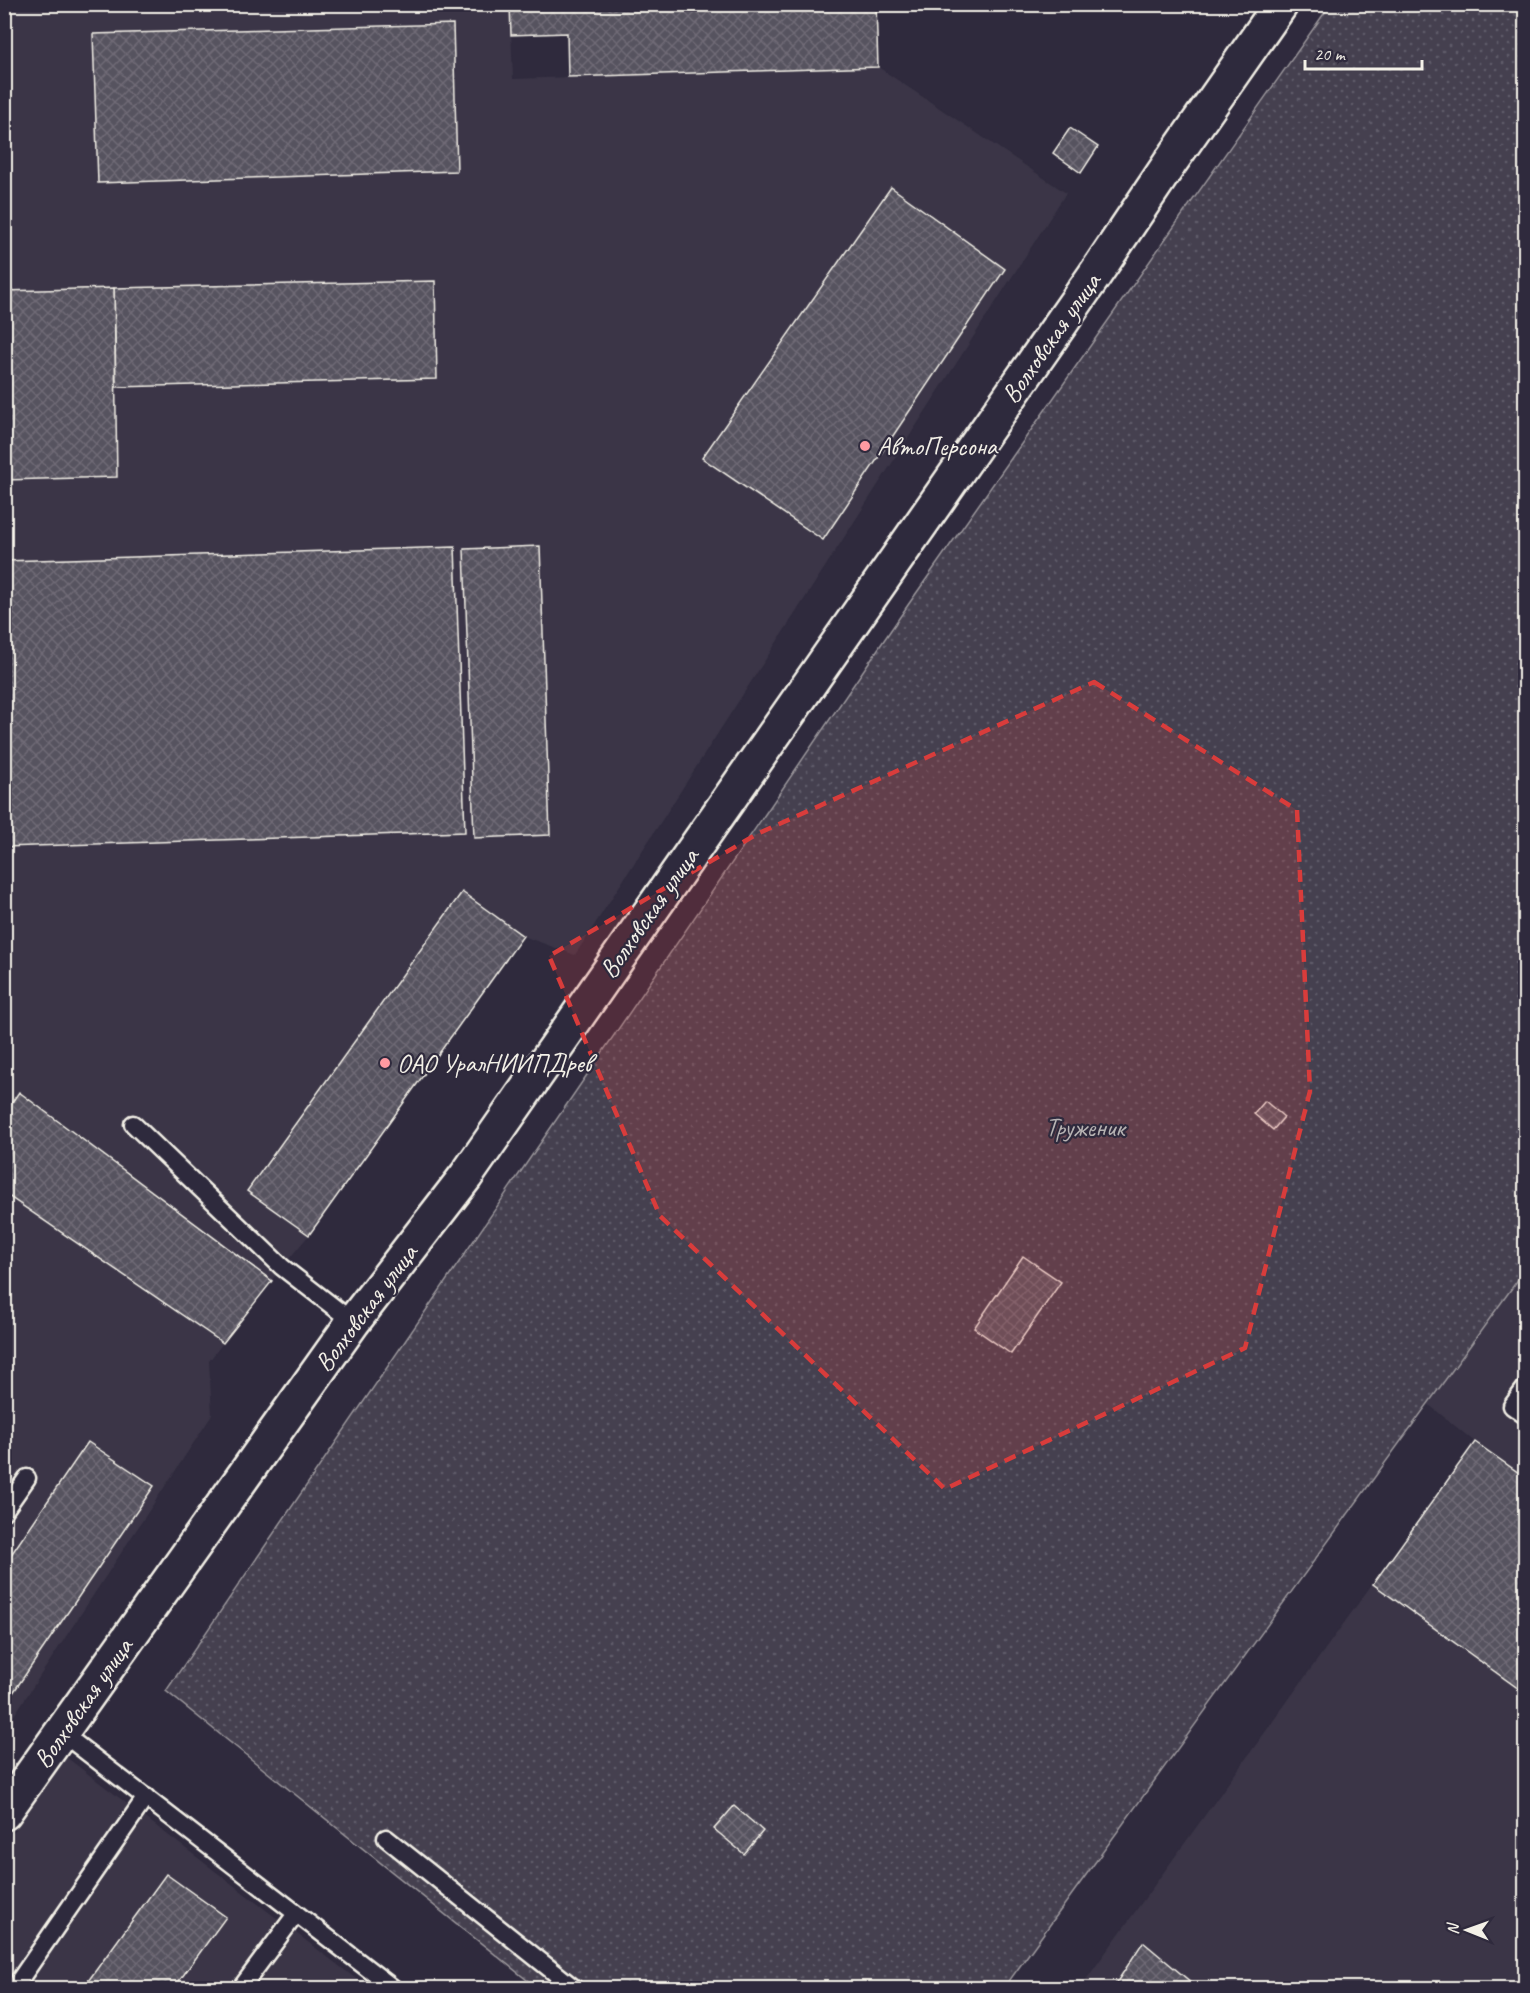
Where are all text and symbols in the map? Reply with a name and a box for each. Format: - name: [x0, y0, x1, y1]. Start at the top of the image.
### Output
- scale bar: [1305, 33, 1422, 71]
- text: 20 m: [1314, 43, 1347, 65]
- street label: Волховская улица: [994, 265, 1109, 409]
- place label: АвтоПерсона: [877, 430, 999, 463]
- marker: АвтоПерсона: [858, 439, 872, 453]
- street label: Волховская улица: [592, 840, 707, 984]
- place label: ОАО УралНИИПДрев: [397, 1047, 598, 1080]
- marker: ОАО УралНИИПДрев: [378, 1056, 392, 1070]
- park label: Труженик: [1045, 1111, 1127, 1144]
- street label: Волховская улица: [307, 1236, 426, 1378]
- street label: Волховская улица: [26, 1630, 141, 1774]
- north arrow: [1437, 1900, 1497, 1960]
- text: N: [1443, 1922, 1463, 1935]

